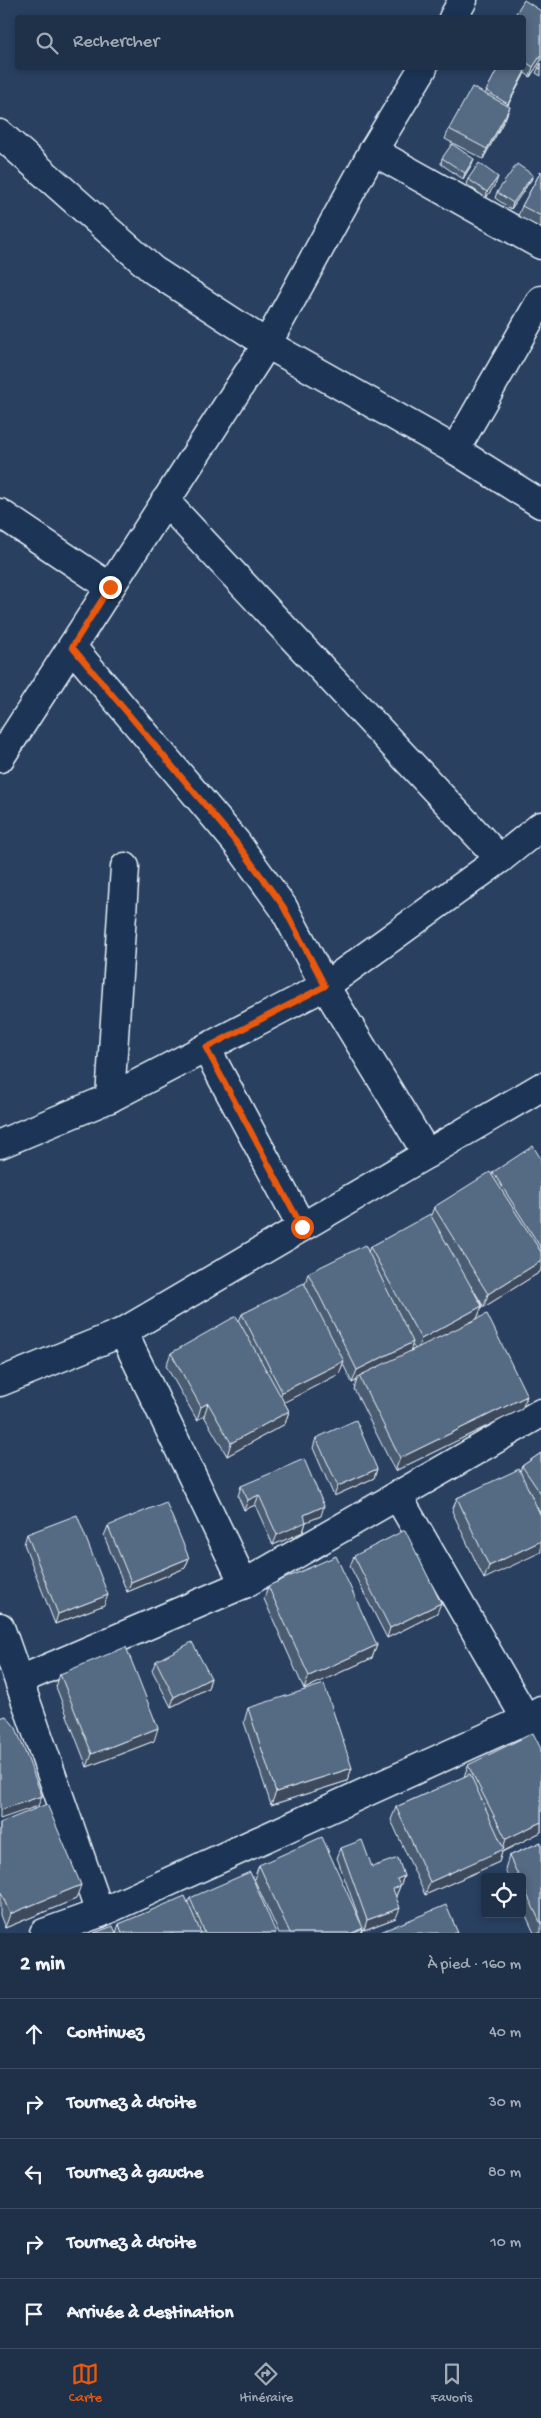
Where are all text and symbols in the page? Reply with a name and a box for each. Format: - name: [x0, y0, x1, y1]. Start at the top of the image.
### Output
- search box: [15, 15, 526, 70]
- icon: search: [33, 29, 61, 57]
- text: Rechercher: [73, 31, 159, 54]
- route end: [99, 576, 122, 599]
- route start: [291, 1216, 314, 1239]
- map controls: [481, 1873, 526, 1918]
- button: locate: [481, 1873, 526, 1918]
- text: 2 min: [20, 1953, 65, 1978]
- text: À pied · 160 m: [427, 1956, 521, 1975]
- icon: ahead: [20, 2020, 48, 2048]
- text: Continuez: [67, 2022, 144, 2045]
- text: 40 m: [489, 2024, 521, 2043]
- icon: right: [20, 2090, 48, 2118]
- text: Tournez à droite: [67, 2092, 196, 2115]
- text: 30 m: [488, 2094, 521, 2113]
- icon: left: [20, 2160, 48, 2188]
- text: Tournez à gauche: [67, 2162, 203, 2185]
- text: 80 m: [488, 2164, 521, 2183]
- icon: right: [20, 2230, 48, 2258]
- text: Tournez à droite: [67, 2232, 196, 2255]
- text: 10 m: [490, 2234, 521, 2253]
- icon: arrive: [20, 2300, 48, 2328]
- text: Arrivée à destination: [67, 2302, 233, 2325]
- tab: Carte: [69, 2360, 102, 2407]
- tab: Itinéraire: [239, 2360, 293, 2407]
- tab: Favoris: [431, 2360, 472, 2407]

